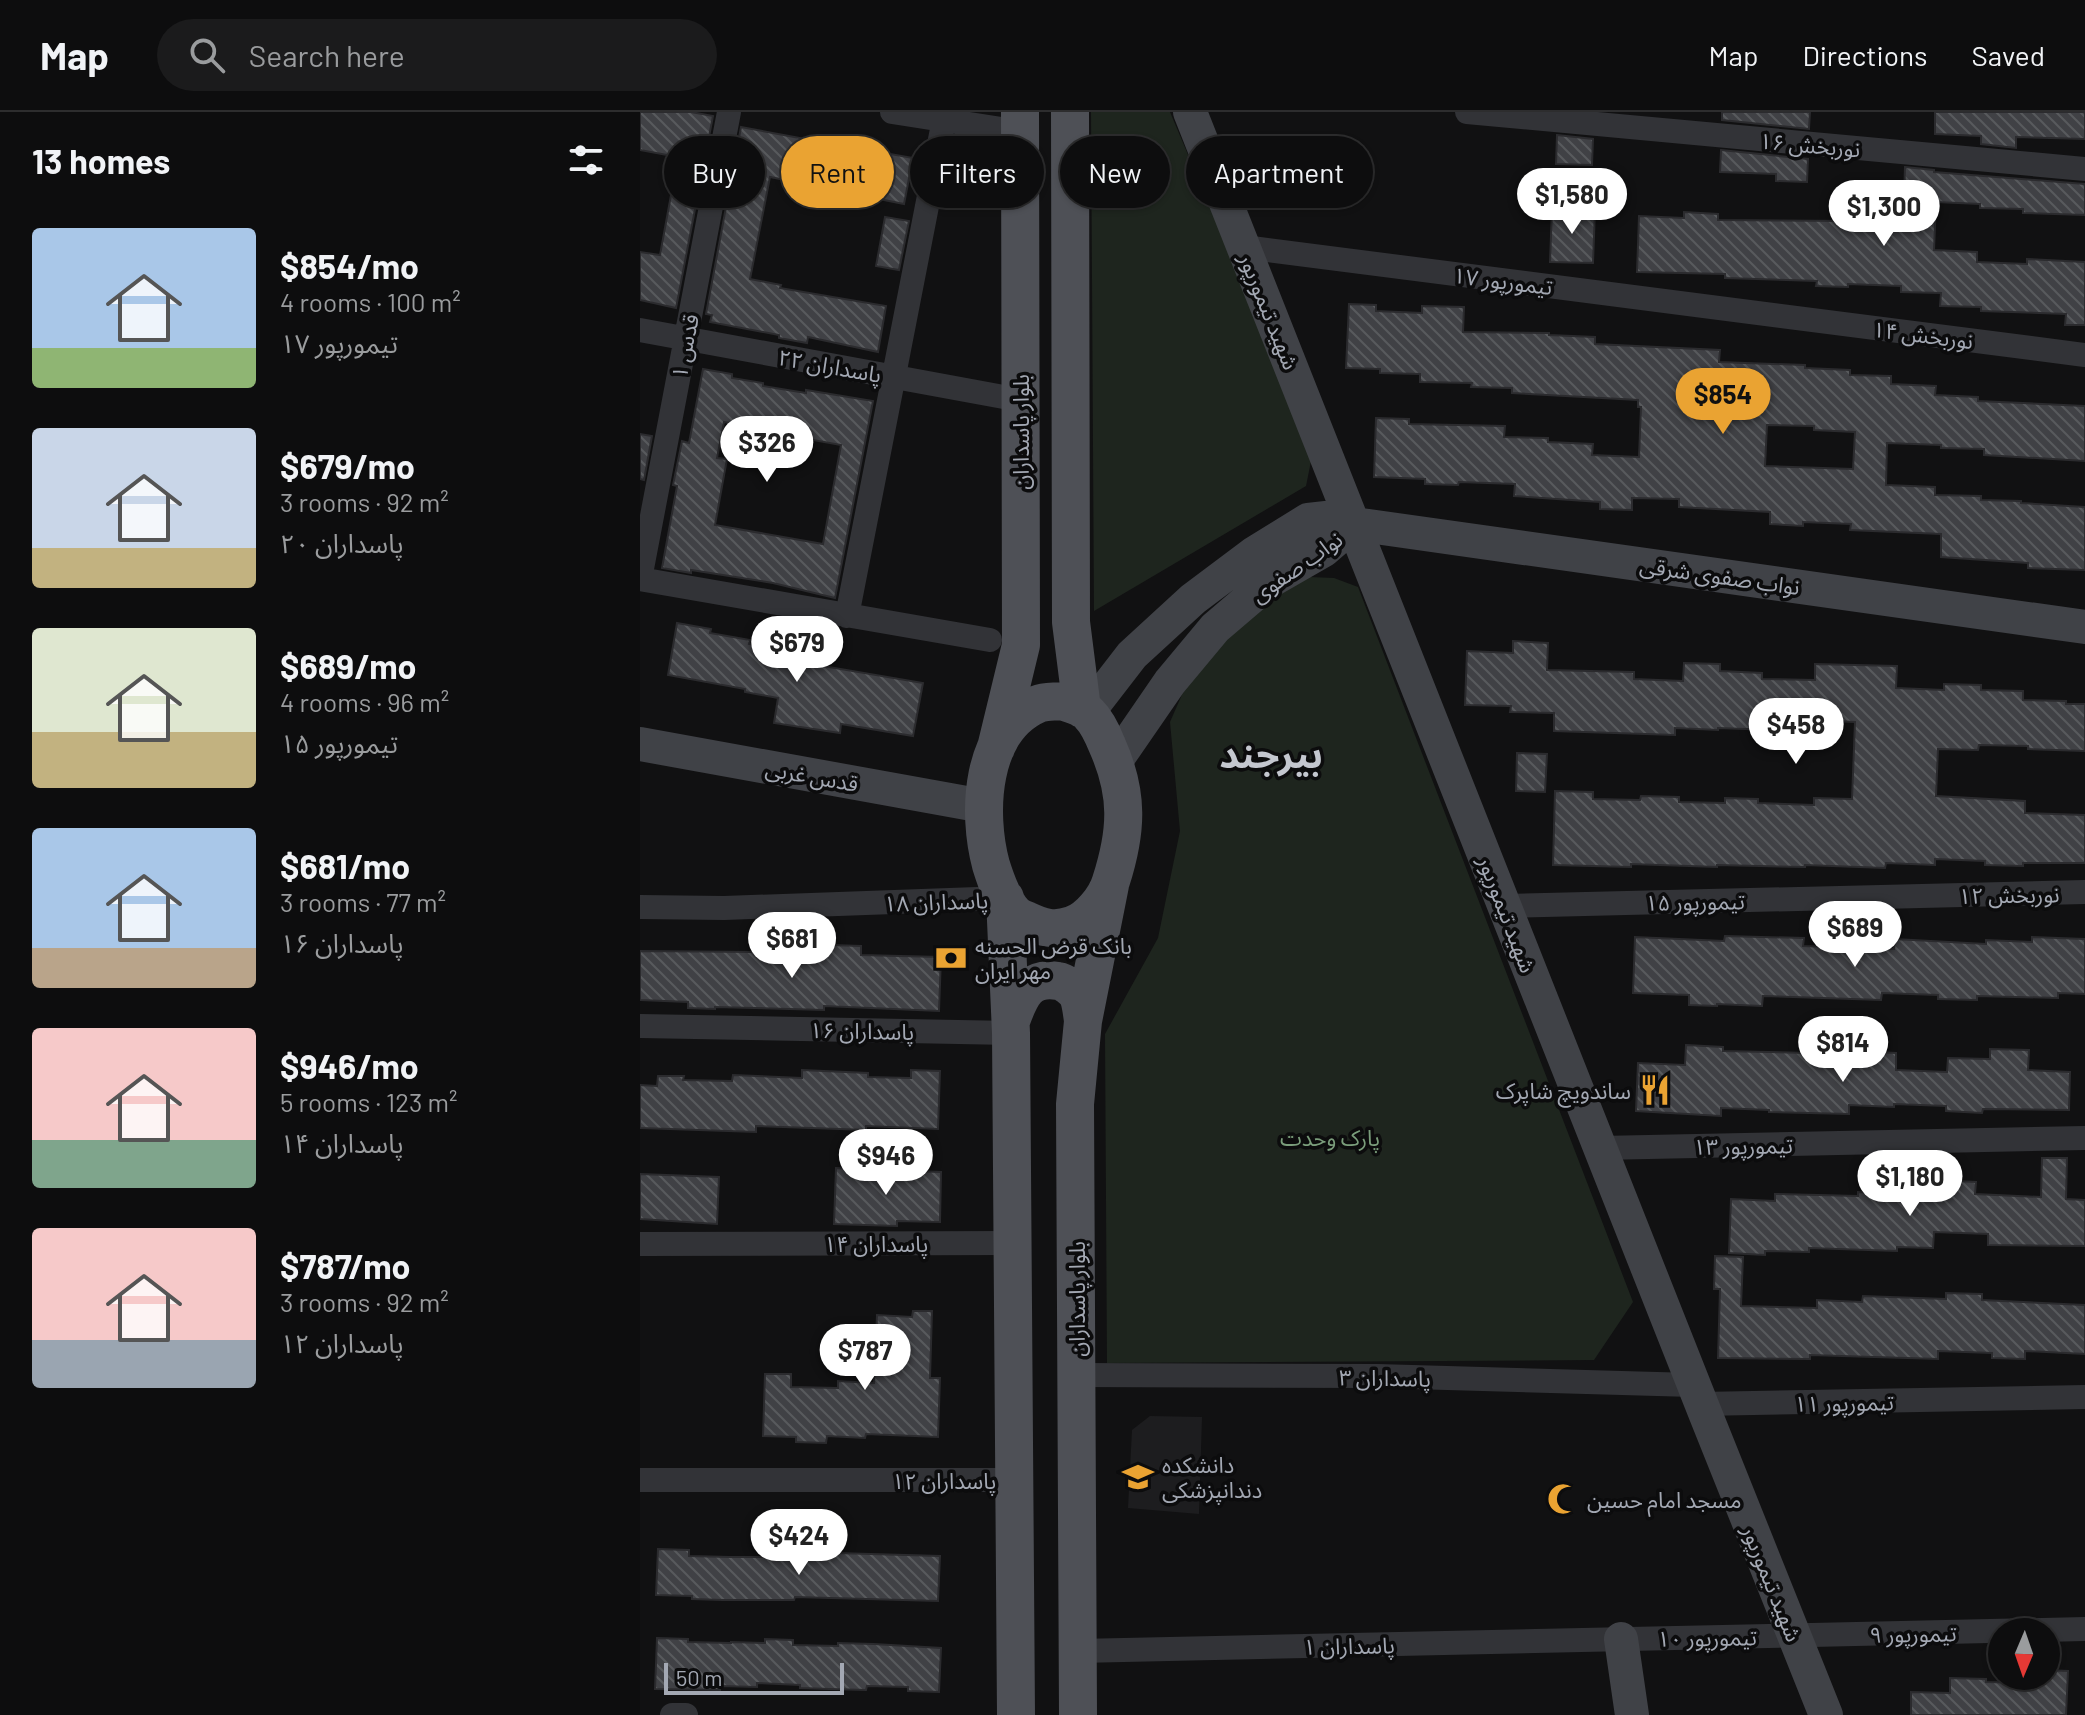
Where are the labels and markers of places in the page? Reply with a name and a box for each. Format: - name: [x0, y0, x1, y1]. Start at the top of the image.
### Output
- pin: $1,580: [1507, 168, 1637, 236]
- pin: $1,300: [1819, 180, 1949, 248]
- pin: $854: [1676, 368, 1770, 436]
- pin: $326: [720, 416, 814, 484]
- pin: $679: [750, 616, 844, 684]
- pin: $458: [1749, 698, 1843, 766]
- pin: $689: [1808, 901, 1902, 969]
- pin: $681: [745, 912, 839, 980]
- place label: بانک قرض الحسنه مهر ایران: [975, 932, 1132, 984]
- bank icon: بانک قرض الحسنه مهر ایران: [934, 941, 968, 975]
- pin: $814: [1796, 1016, 1890, 1084]
- restaurant icon: ساندویچ شاپرک: [1638, 1073, 1672, 1107]
- place label: ساندویچ شاپرک: [1496, 1077, 1631, 1108]
- pin: $946: [839, 1129, 933, 1197]
- pin: $1,180: [1845, 1150, 1975, 1218]
- pin: $787: [818, 1324, 912, 1392]
- place label: دانشکده دندانپزشکی: [1162, 1451, 1262, 1505]
- school or university icon: دانشکده دندانپزشکی: [1121, 1460, 1155, 1494]
- mosque icon: مسجد امام حسین: [1546, 1482, 1580, 1516]
- place label: مسجد امام حسین: [1587, 1486, 1742, 1517]
- pin: $424: [752, 1509, 846, 1577]

